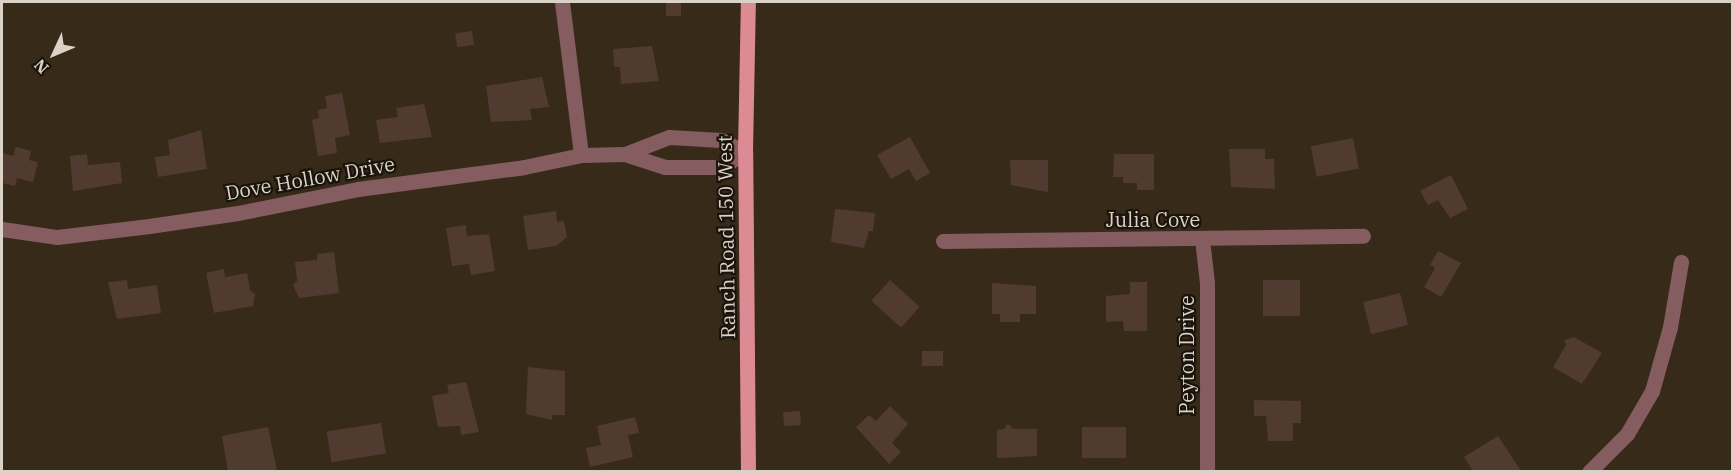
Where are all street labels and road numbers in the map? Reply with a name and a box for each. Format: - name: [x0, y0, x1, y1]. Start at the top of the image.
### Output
- street label: Ranch Road 150 West: [712, 135, 740, 339]
- street label: Dove Hollow Drive: [223, 151, 397, 205]
- street label: Julia Cove: [1106, 207, 1200, 231]
- street label: Peyton Drive: [1174, 295, 1198, 415]

